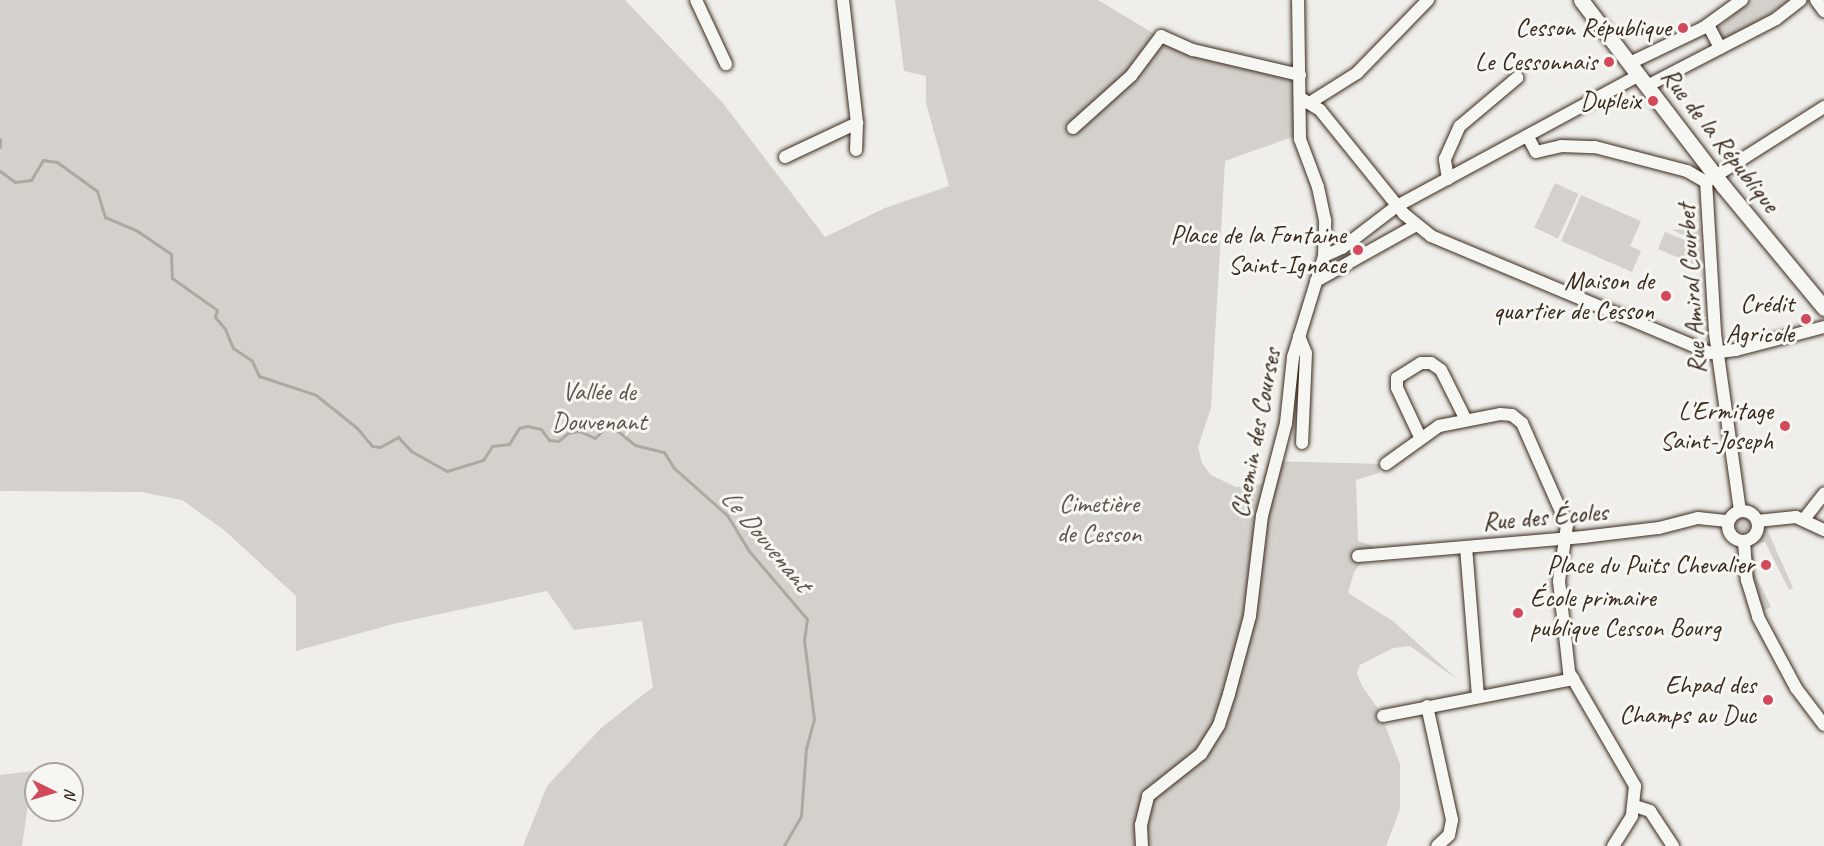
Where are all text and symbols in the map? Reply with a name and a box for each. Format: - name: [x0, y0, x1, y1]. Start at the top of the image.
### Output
- place label: Cesson République: [1515, 12, 1671, 44]
- marker: Cesson République: [1676, 21, 1690, 35]
- place label: Le Cessonnais: [1476, 46, 1597, 78]
- marker: Le Cessonnais: [1602, 55, 1616, 69]
- street label: Rue de la République: [1654, 62, 1786, 218]
- place label: Dupleix: [1580, 85, 1641, 117]
- marker: Dupleix: [1646, 94, 1660, 108]
- street label: Rue Amiral Courbet: [1671, 203, 1713, 375]
- place label: Place de la Fontaine Saint-Ignace: [1171, 219, 1346, 280]
- marker: Place de la Fontaine Saint-Ignace: [1351, 243, 1365, 257]
- place label: Maison de quartier de Cesson: [1493, 265, 1654, 326]
- place label: Crédit Agricole: [1726, 288, 1794, 350]
- marker: Maison de quartier de Cesson: [1659, 289, 1673, 303]
- marker: Crédit Agricole: [1799, 312, 1813, 326]
- street label: Chemin des Courses: [1224, 346, 1288, 520]
- park label: Vallée de Douvenant: [552, 376, 646, 437]
- place label: L'Ermitage Saint-Joseph: [1660, 395, 1773, 456]
- marker: L'Ermitage Saint-Joseph: [1778, 419, 1792, 433]
- water label: Le Douvenant: [713, 482, 819, 598]
- park label: Cimetière de Cesson: [1057, 488, 1141, 550]
- street label: Rue des Écoles: [1481, 496, 1609, 538]
- place label: Place du Puits Chevalier: [1548, 549, 1754, 581]
- marker: Place du Puits Chevalier: [1759, 558, 1773, 572]
- place label: École primaire publique Cesson Bourg: [1530, 582, 1720, 644]
- marker: École primaire publique Cesson Bourg: [1511, 606, 1525, 620]
- place label: Ehpad des Champs au Duc: [1618, 669, 1756, 730]
- marker: Ehpad des Champs au Duc: [1761, 693, 1775, 707]
- north arrow: [24, 762, 84, 822]
- text: N: [60, 788, 80, 799]

